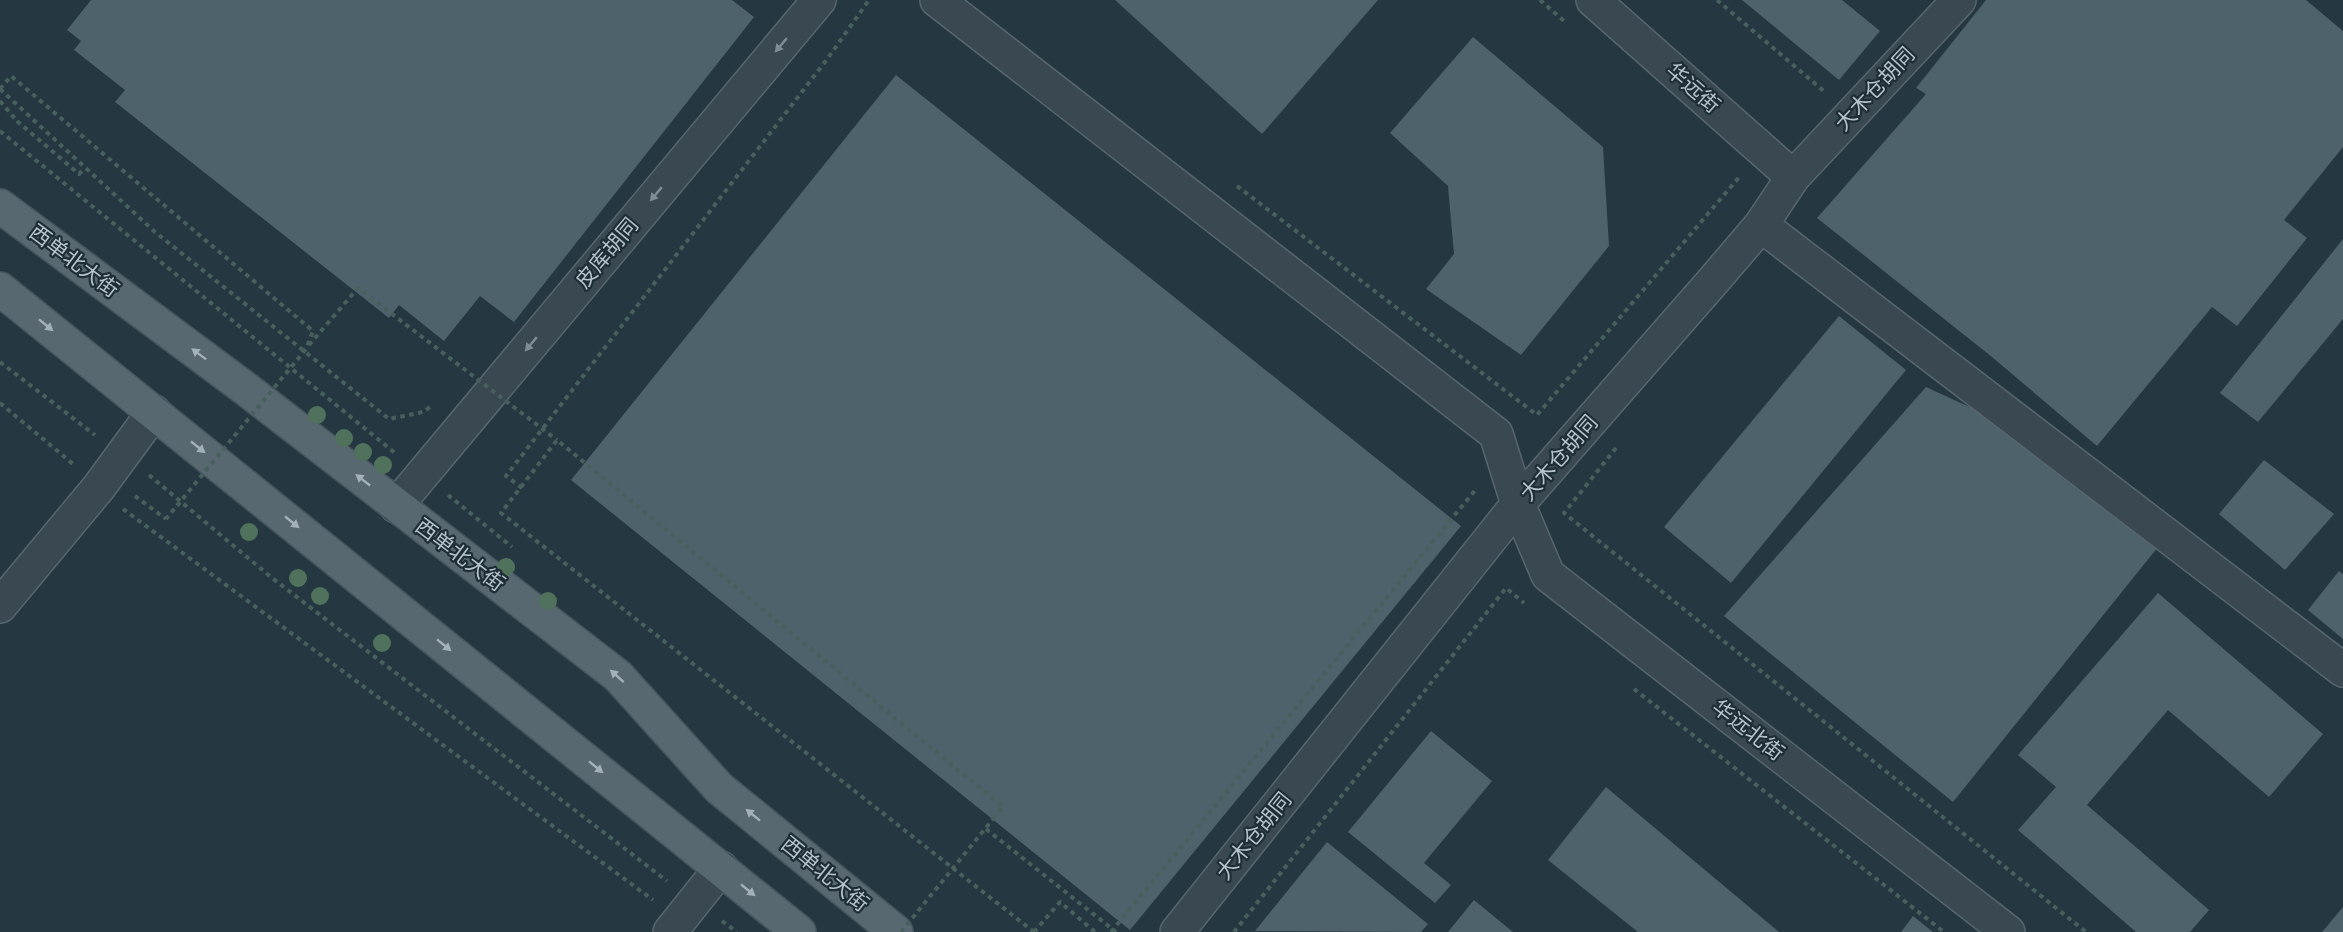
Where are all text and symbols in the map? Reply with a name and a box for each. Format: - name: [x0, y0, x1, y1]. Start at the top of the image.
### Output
- one-way arrow: [775, 37, 788, 53]
- street label: 大木仓胡同: [1829, 41, 1920, 136]
- street label: 华远街: [1661, 57, 1726, 118]
- one-way arrow: [650, 186, 663, 201]
- street label: 皮库胡同: [569, 212, 643, 293]
- street label: 西单北大街: [25, 218, 124, 302]
- one-way arrow: [38, 319, 53, 331]
- one-way arrow: [524, 336, 537, 352]
- one-way arrow: [191, 348, 207, 360]
- street label: 大木仓胡同: [1514, 409, 1602, 505]
- one-way arrow: [190, 440, 205, 453]
- one-way arrow: [355, 474, 371, 487]
- street label: 西单北大街: [411, 512, 510, 596]
- one-way arrow: [284, 516, 300, 529]
- one-way arrow: [436, 638, 452, 651]
- one-way arrow: [610, 670, 625, 683]
- street label: 华远北街: [1708, 693, 1790, 765]
- one-way arrow: [588, 761, 604, 774]
- street label: 大木仓胡同: [1210, 786, 1296, 884]
- one-way arrow: [745, 809, 761, 822]
- street label: 西单北大街: [777, 830, 875, 916]
- one-way arrow: [740, 883, 755, 895]

